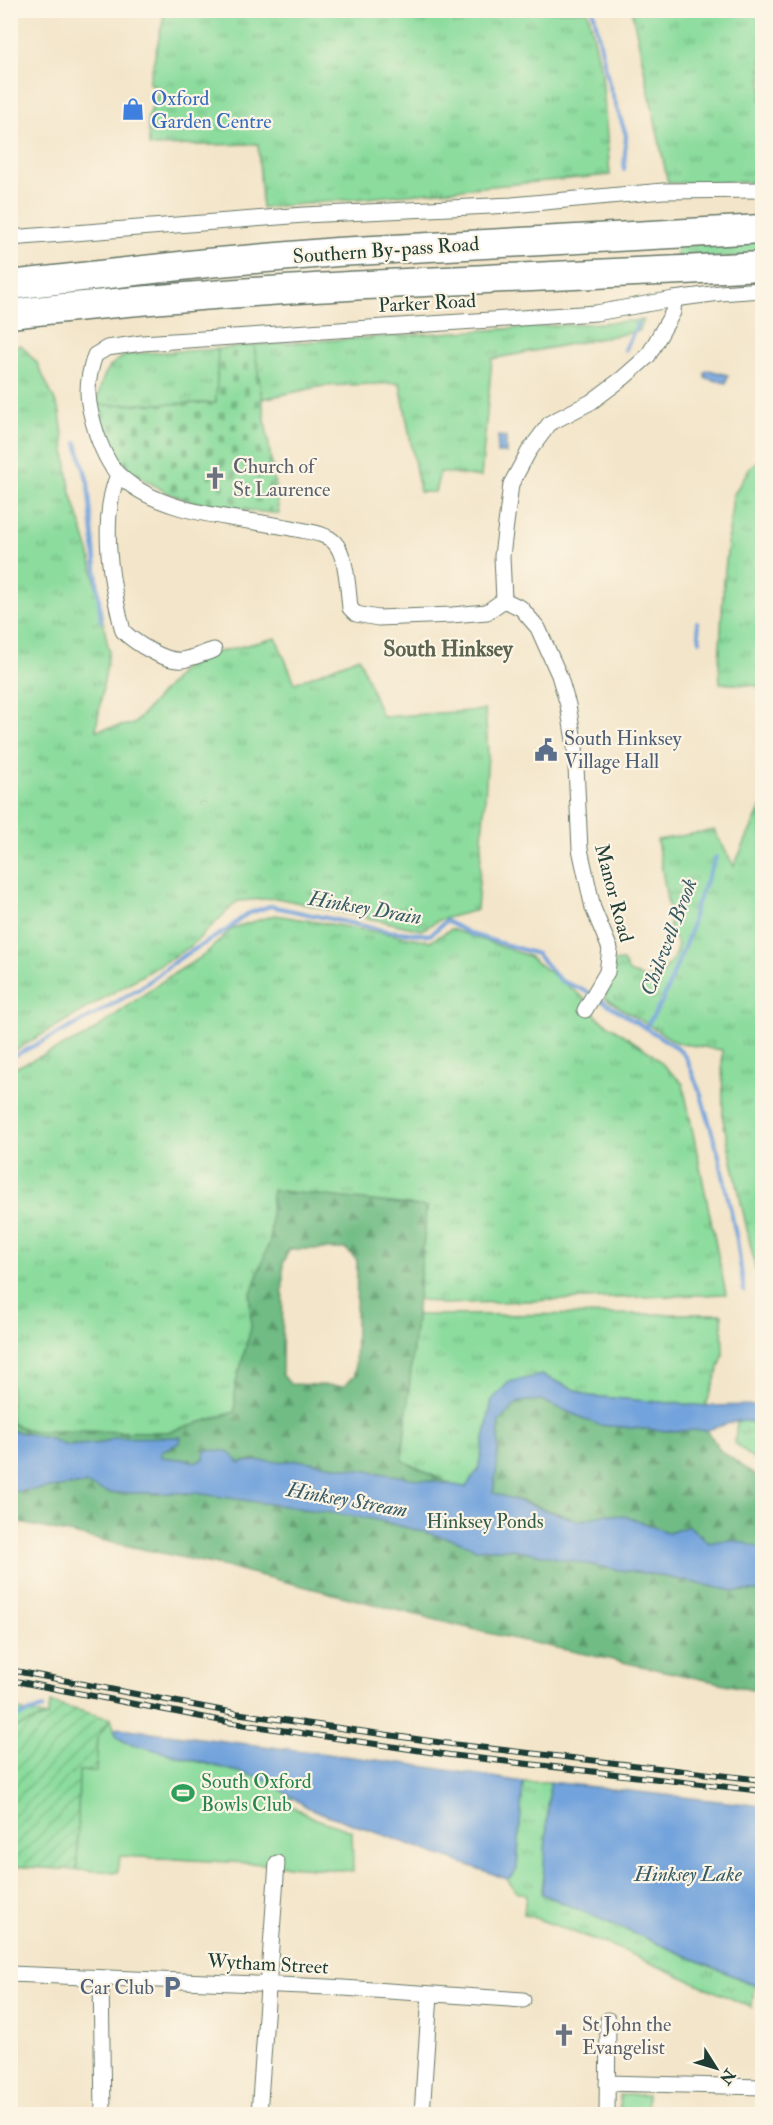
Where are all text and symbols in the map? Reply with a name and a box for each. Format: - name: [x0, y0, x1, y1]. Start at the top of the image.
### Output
- place label: Oxford Garden Centre: [151, 86, 272, 134]
- shop icon: Oxford Garden Centre: [120, 96, 146, 122]
- street label: Southern By-pass Road: [292, 231, 480, 270]
- street label: Parker Road: [377, 288, 477, 318]
- place label: Church of St Laurence: [233, 454, 330, 502]
- church icon: Church of St Laurence: [202, 465, 228, 491]
- district label: South Hinksey: [383, 635, 514, 664]
- place label: South Hinksey Village Hall: [564, 726, 683, 774]
- public building icon: South Hinksey Village Hall: [533, 737, 559, 763]
- street label: Manor Road: [589, 841, 639, 945]
- water label: Chilswell Brook: [634, 875, 704, 999]
- water label: Hinksey Drain: [305, 885, 424, 931]
- water label: Hinksey Stream: [284, 1476, 410, 1524]
- park label: Hinksey Ponds: [426, 1509, 544, 1534]
- place label: South Oxford Bowls Club: [201, 1769, 312, 1817]
- sports icon: South Oxford Bowls Club: [170, 1780, 196, 1806]
- water label: Hinksey Lake: [633, 1861, 743, 1888]
- street label: Wytham Street: [206, 1948, 330, 1980]
- parking icon: Car Club: [159, 1974, 185, 2000]
- place label: Car Club: [80, 1975, 154, 2000]
- place label: St John the Evangelist: [582, 2012, 671, 2060]
- church icon: St John the Evangelist: [551, 2022, 577, 2048]
- north arrow: [686, 2038, 746, 2098]
- text: N: [714, 2064, 740, 2089]

